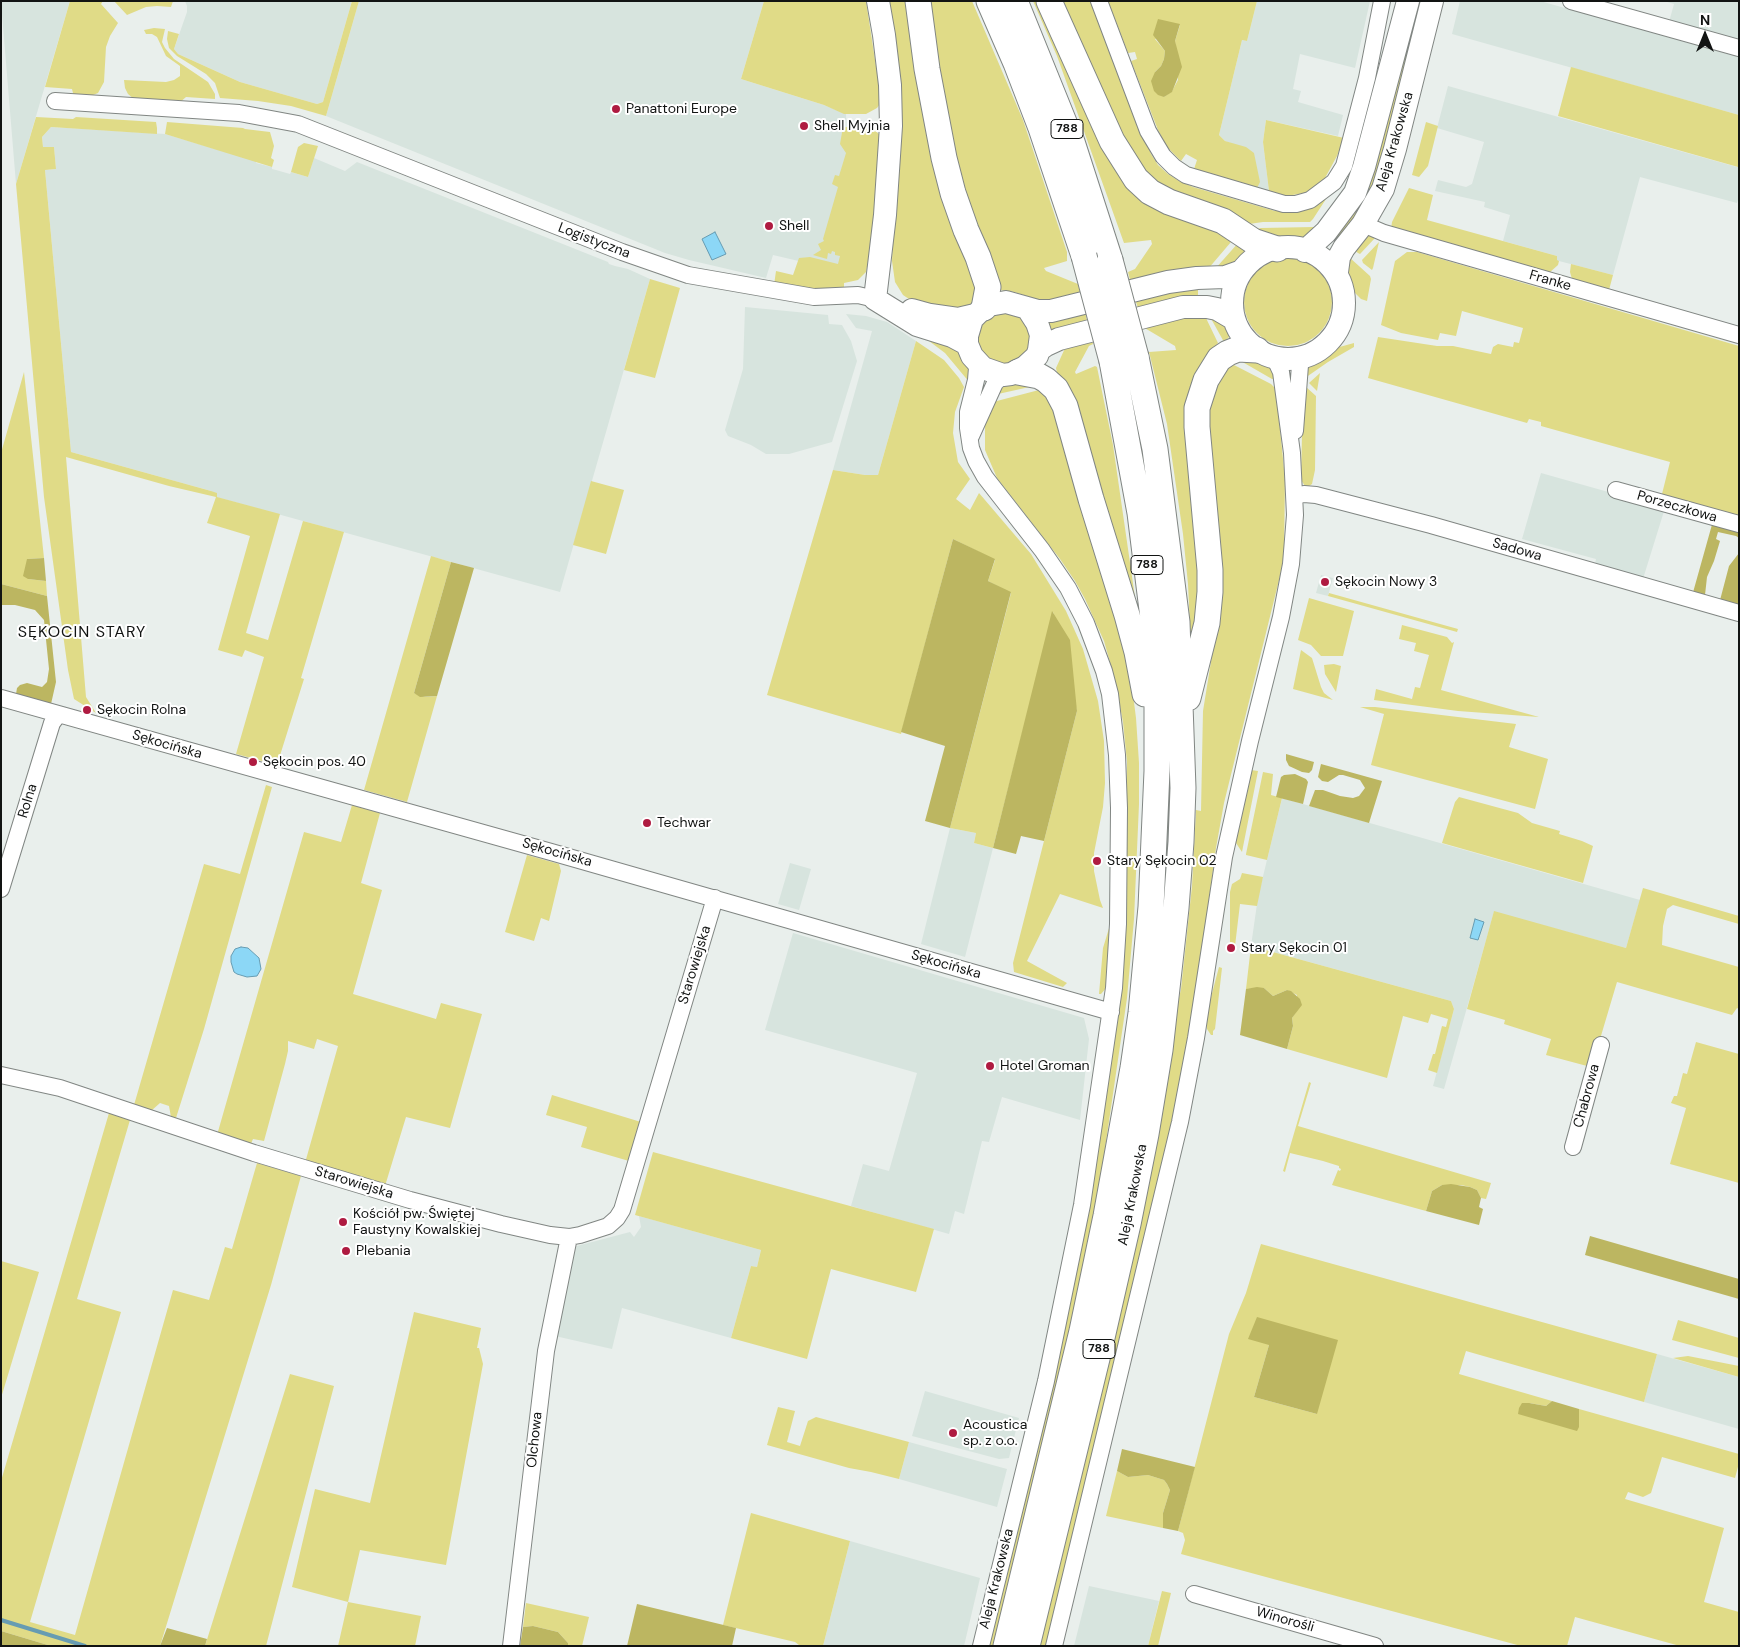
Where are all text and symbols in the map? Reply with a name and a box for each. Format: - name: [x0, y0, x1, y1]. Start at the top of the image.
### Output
- north arrow: [1680, 10, 1730, 60]
- text: N: [1700, 11, 1710, 29]
- street label: Aleja Krakowska: [1373, 90, 1417, 194]
- place label: Panattoni Europe: [626, 101, 737, 117]
- marker: Panattoni Europe: [610, 103, 622, 115]
- place label: Shell Myjnia: [814, 118, 890, 134]
- marker: Shell Myjnia: [798, 120, 810, 132]
- road number: 788: [1051, 120, 1083, 138]
- place label: Shell: [779, 218, 809, 234]
- street label: Logistyczna: [556, 220, 632, 262]
- marker: Shell: [763, 220, 775, 232]
- street label: Franke: [1527, 267, 1573, 295]
- street label: Porzeczkowa: [1635, 488, 1719, 526]
- street label: Sadowa: [1490, 535, 1544, 565]
- road number: 788: [1131, 556, 1163, 574]
- place label: Sękocin Nowy 3: [1335, 574, 1437, 590]
- marker: Sękocin Nowy 3: [1319, 576, 1331, 588]
- district label: SĘKOCIN STARY: [16, 623, 148, 643]
- place label: Sękocin Rolna: [97, 702, 186, 718]
- marker: Sękocin Rolna: [81, 704, 93, 716]
- street label: Sękocińska: [130, 727, 204, 763]
- place label: Sękocin pos. 40: [263, 754, 366, 770]
- marker: Sękocin pos. 40: [247, 756, 259, 768]
- street label: Rolna: [15, 782, 41, 820]
- place label: Techwar: [657, 815, 711, 831]
- marker: Techwar: [641, 817, 653, 829]
- street label: Sękocińska: [520, 835, 594, 871]
- place label: Stary Sękocin 02: [1107, 853, 1216, 869]
- marker: Stary Sękocin 02: [1091, 855, 1103, 867]
- street label: Starowiejska: [675, 924, 715, 1006]
- place label: Stary Sękocin 01: [1241, 940, 1347, 956]
- marker: Stary Sękocin 01: [1225, 942, 1237, 954]
- street label: Sękocińska: [909, 947, 983, 983]
- place label: Hotel Groman: [1000, 1058, 1090, 1074]
- marker: Hotel Groman: [984, 1060, 996, 1072]
- street label: Chabrowa: [1570, 1062, 1604, 1130]
- street label: Aleja Krakowska: [1115, 1143, 1151, 1247]
- street label: Starowiejska: [313, 1163, 395, 1203]
- place label: Kościół pw. Świętej Faustyny Kowalskiej: [353, 1206, 481, 1238]
- marker: Kościół pw. Świętej Faustyny Kowalskiej: [337, 1216, 349, 1228]
- place label: Plebania: [356, 1243, 411, 1259]
- marker: Plebania: [340, 1245, 352, 1257]
- road number: 788: [1083, 1340, 1115, 1358]
- street label: Olchowa: [524, 1411, 546, 1469]
- place label: Acoustica sp. z o.o.: [963, 1417, 1027, 1450]
- marker: Acoustica sp. z o.o.: [947, 1427, 959, 1439]
- street label: Aleja Krakowska: [976, 1527, 1018, 1631]
- street label: Winorośli: [1254, 1604, 1316, 1636]

